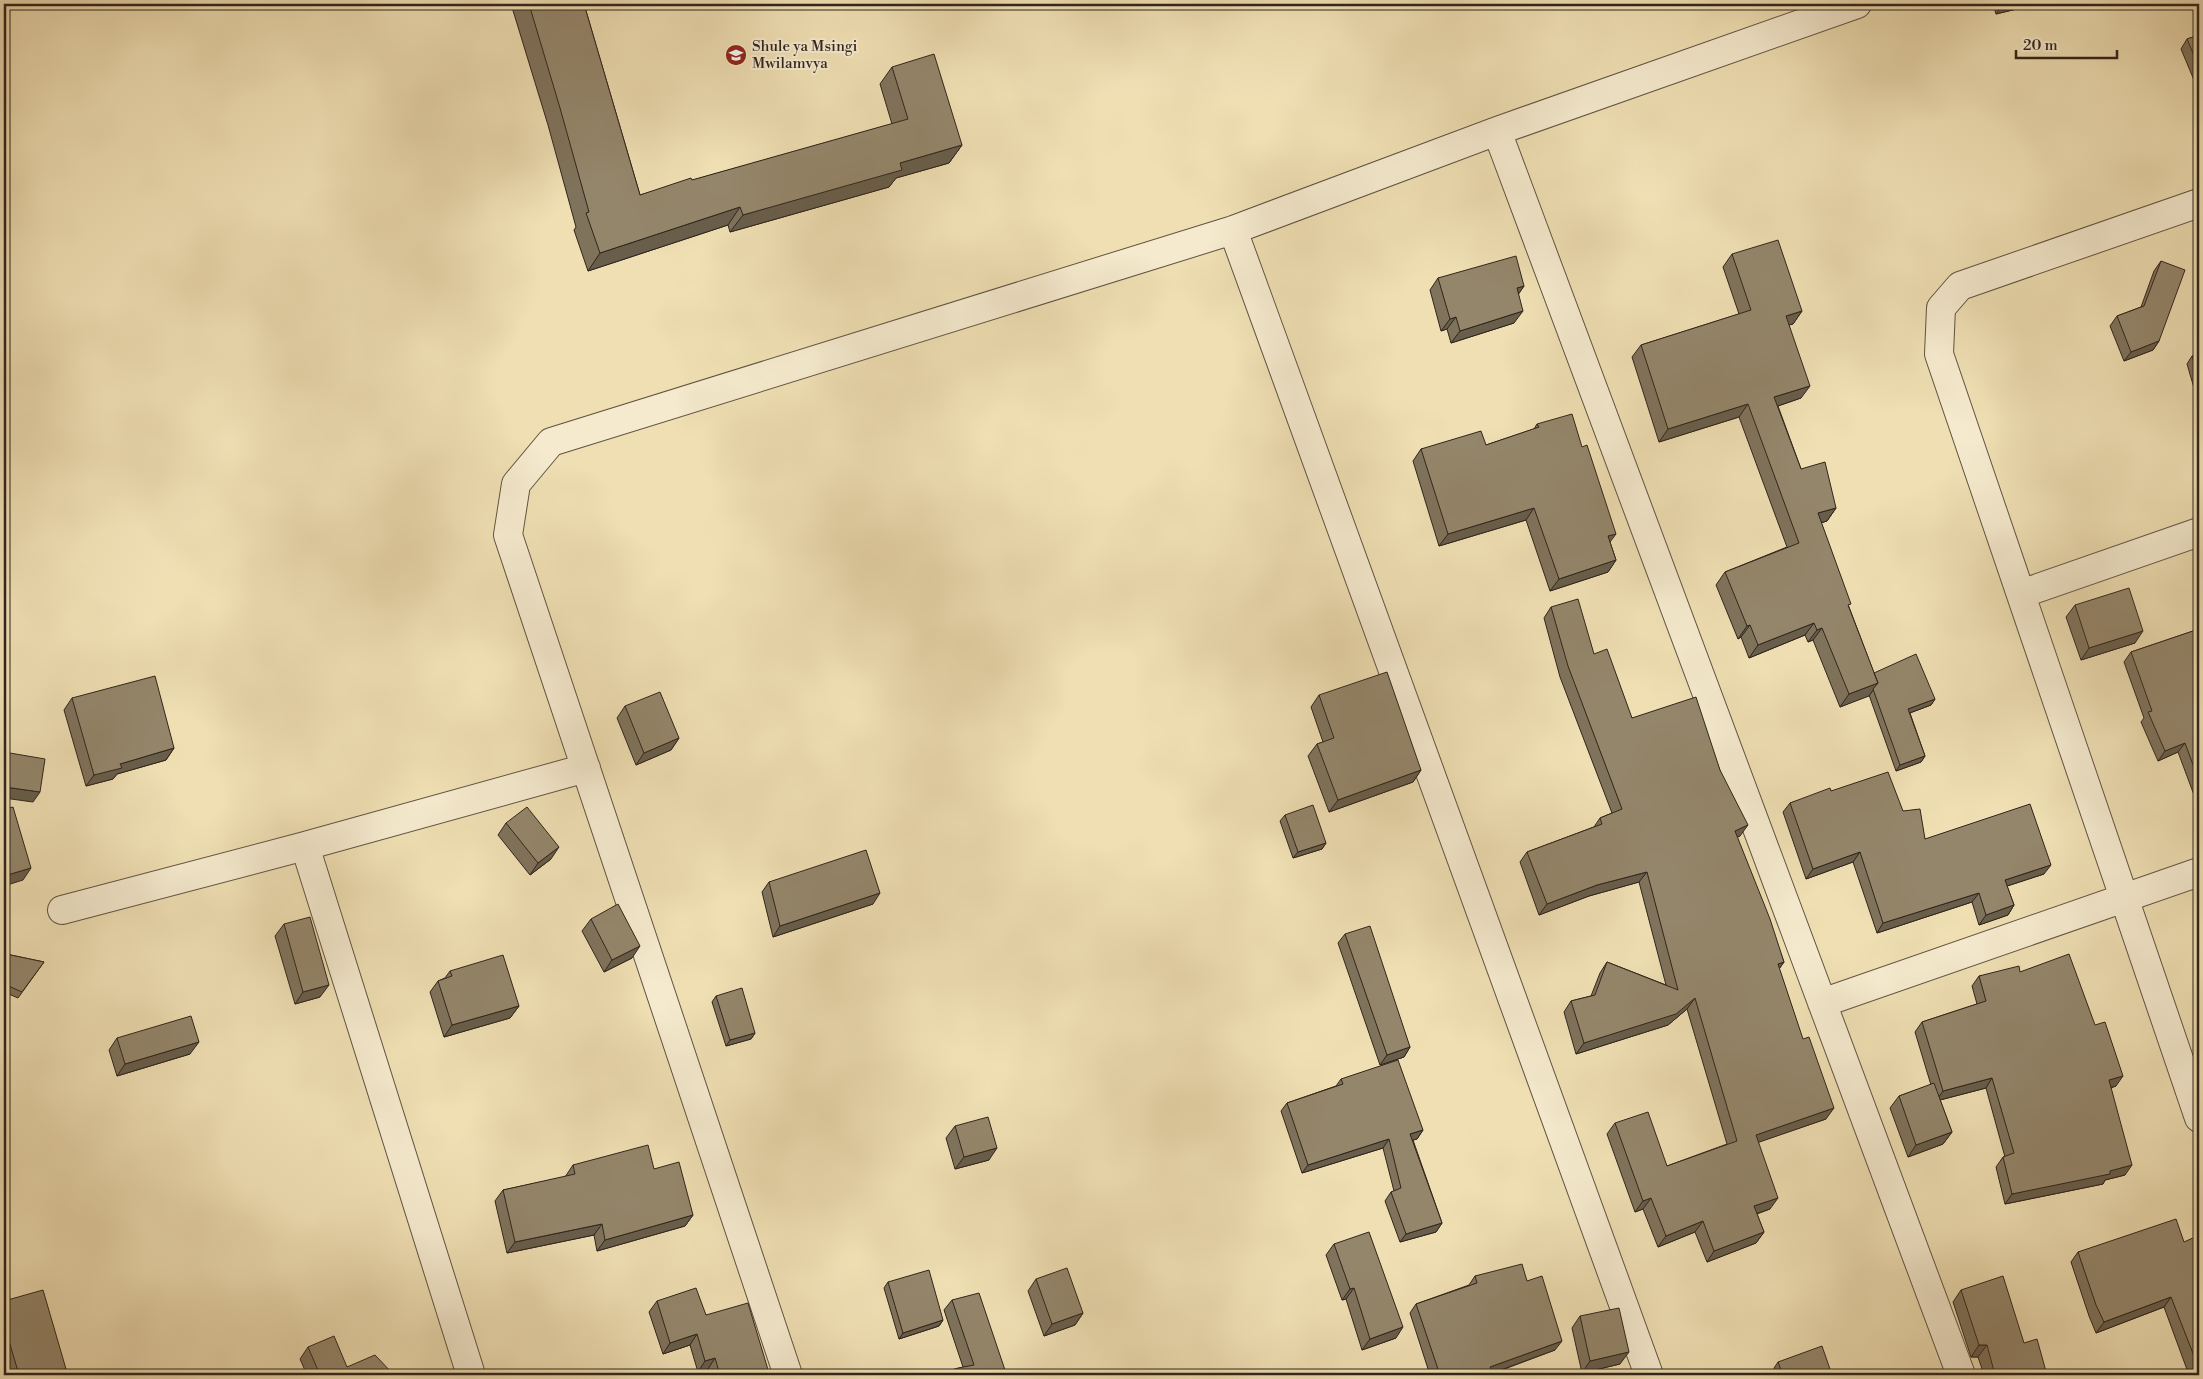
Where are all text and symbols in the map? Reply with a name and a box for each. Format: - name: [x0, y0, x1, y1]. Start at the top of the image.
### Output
- scale bar: [2016, 28, 2117, 60]
- text: 20 m: [2023, 36, 2058, 55]
- place label: Shule ya Msingi Mwilamvya: [752, 37, 858, 73]
- school or university icon: Shule ya Msingi Mwilamvya: [724, 43, 748, 67]

